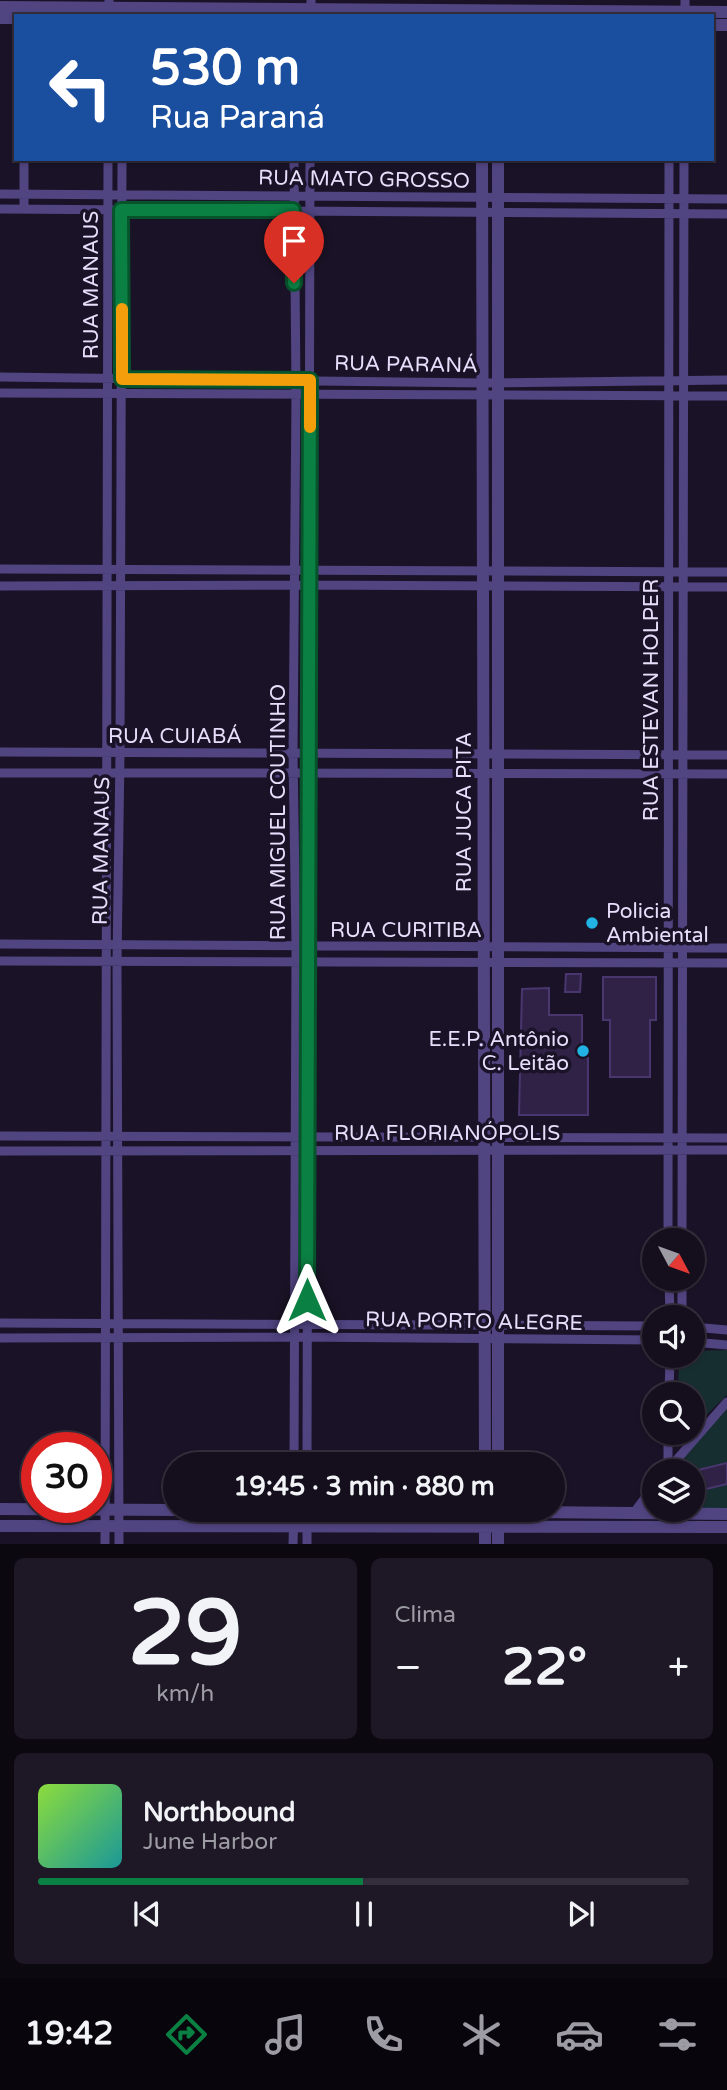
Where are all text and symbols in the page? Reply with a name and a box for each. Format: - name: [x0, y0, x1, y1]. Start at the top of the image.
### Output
- text: 530 m: [150, 39, 300, 98]
- icon: left: [35, 42, 126, 133]
- text: Rua Paraná: [150, 99, 325, 137]
- street label: RUA MATO GROSSO: [258, 165, 470, 194]
- street label: RUA MANAUS: [79, 211, 104, 359]
- pin: [264, 211, 324, 283]
- icon: arrive: [275, 222, 313, 260]
- street label: RUA PARANÁ: [334, 351, 478, 378]
- street label: RUA ESTEVAN HOLPER: [639, 579, 664, 821]
- street label: RUA MIGUEL COUTINHO: [266, 684, 291, 940]
- street label: RUA CUIABÁ: [108, 724, 242, 749]
- street label: RUA JUCA PITA: [452, 732, 477, 892]
- street label: RUA MANAUS: [88, 776, 115, 925]
- place label: Policia Ambiental: [606, 899, 709, 948]
- marker: Policia Ambiental: [584, 915, 600, 931]
- street label: RUA CURITIBA: [330, 918, 482, 943]
- place label: E.E.P. Antônio C. Leitão: [428, 1027, 569, 1076]
- marker: E.E.P. Antônio C. Leitão: [575, 1043, 591, 1059]
- street label: RUA FLORIANÓPOLIS: [334, 1121, 560, 1146]
- north arrow: [642, 1228, 705, 1292]
- map controls: [642, 1228, 705, 1522]
- position arrow: [270, 1263, 344, 1337]
- button: sound: [642, 1305, 705, 1368]
- street label: RUA PORTO ALEGRE: [365, 1307, 583, 1336]
- button: search: [642, 1382, 705, 1445]
- speed limit sign: 30: [21, 1432, 112, 1523]
- button: layers: [642, 1459, 705, 1522]
- text: 19:45 · 3 min · 880 m: [233, 1471, 495, 1502]
- text: 29: [128, 1579, 242, 1689]
- text: Clima: [395, 1601, 456, 1629]
- text: 22°: [502, 1636, 587, 1699]
- text: −: [395, 1645, 422, 1691]
- text: +: [668, 1645, 689, 1691]
- text: km/h: [156, 1680, 214, 1708]
- text: Northbound: [143, 1797, 295, 1828]
- text: June Harbor: [143, 1828, 277, 1856]
- icon: previous: [128, 1895, 166, 1933]
- icon: pause: [345, 1895, 383, 1933]
- icon: next: [562, 1895, 600, 1933]
- icon: directions: [162, 2010, 211, 2059]
- icon: music: [261, 2010, 310, 2059]
- icon: phone: [359, 2010, 408, 2059]
- icon: climate: [457, 2010, 506, 2059]
- icon: car: [555, 2010, 604, 2059]
- icon: filters: [653, 2010, 702, 2059]
- text: 19:42: [25, 2015, 113, 2053]

